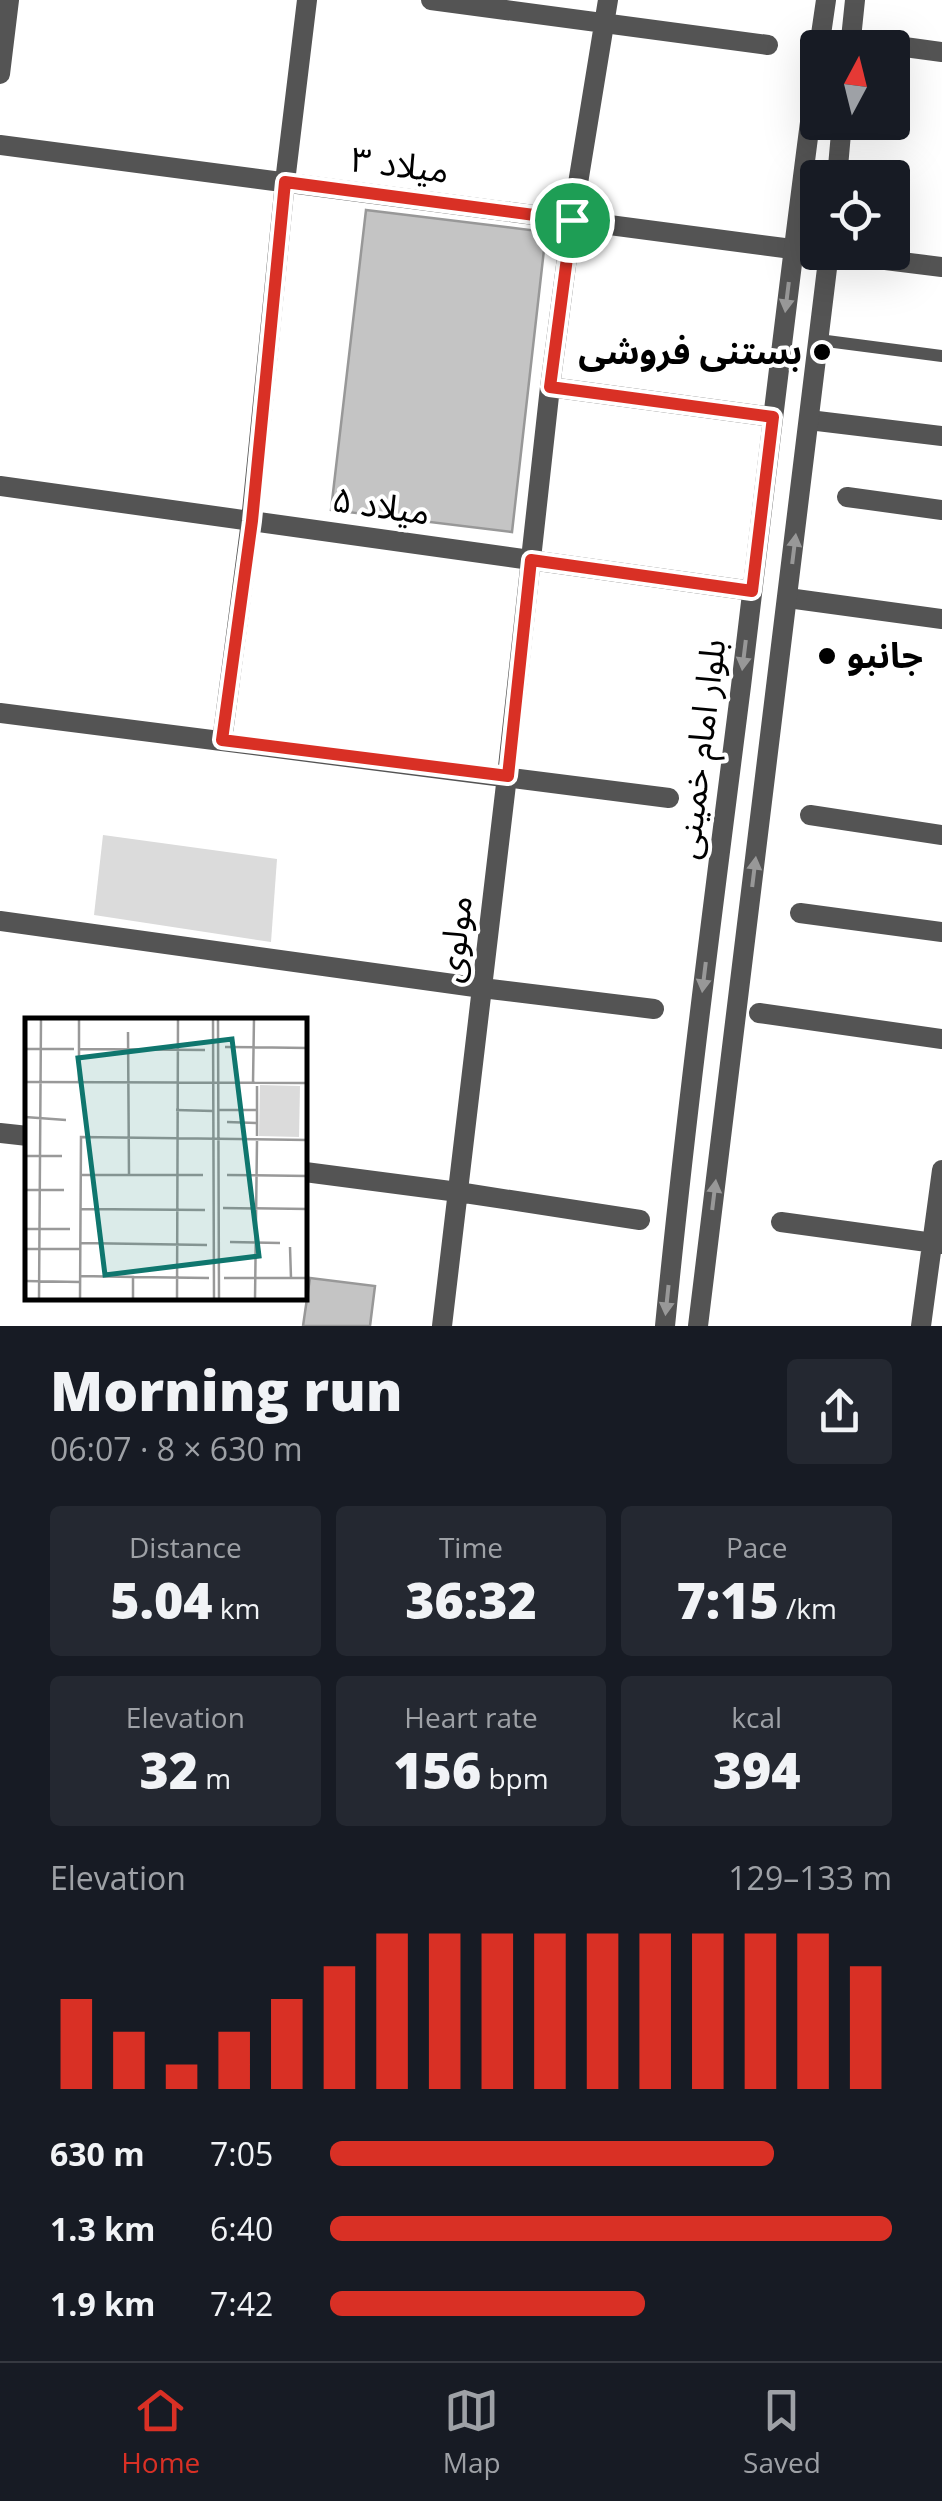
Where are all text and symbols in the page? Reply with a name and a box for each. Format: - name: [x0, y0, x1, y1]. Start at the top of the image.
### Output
- north arrow: [800, 30, 910, 140]
- map controls: [800, 30, 910, 270]
- street label: میلاد ۳: [349, 134, 452, 193]
- button: locate: [800, 160, 910, 270]
- pin: [530, 178, 615, 263]
- icon: arrive: [545, 193, 600, 248]
- one-way arrow: [779, 282, 795, 313]
- place label: بستنی فروشی: [578, 327, 802, 374]
- marker: بستنی فروشی: [811, 341, 833, 363]
- street label: میلاد ۵: [329, 474, 433, 535]
- one-way arrow: [786, 533, 802, 565]
- place label: جانبو: [847, 631, 923, 678]
- street label: بلوار امام خمینی: [662, 636, 739, 862]
- one-way arrow: [736, 639, 752, 671]
- marker: جانبو: [816, 645, 838, 667]
- one-way arrow: [746, 856, 762, 887]
- street label: مولوی: [425, 893, 482, 985]
- one-way arrow: [696, 962, 712, 993]
- inset map: [25, 1018, 308, 1301]
- one-way arrow: [707, 1178, 723, 1210]
- one-way arrow: [659, 1285, 675, 1316]
- text: Morning run: [50, 1352, 403, 1427]
- button: share: [787, 1359, 892, 1464]
- text: 06:07 · 8 × 630 m: [50, 1427, 303, 1470]
- text: Distance: [129, 1528, 242, 1566]
- text: Time: [439, 1528, 503, 1566]
- text: Pace: [726, 1528, 787, 1566]
- text: 5.04: [110, 1566, 213, 1634]
- text: 36:32: [405, 1566, 537, 1634]
- text: 7:15: [676, 1566, 779, 1634]
- text: km: [213, 1589, 260, 1627]
- text: /km: [779, 1589, 837, 1627]
- text: Elevation: [126, 1698, 245, 1736]
- text: Heart rate: [404, 1698, 538, 1736]
- text: kcal: [731, 1698, 782, 1736]
- text: 32: [139, 1736, 198, 1804]
- text: 156: [393, 1736, 481, 1804]
- text: 394: [713, 1736, 801, 1804]
- text: m: [198, 1759, 231, 1797]
- text: bpm: [481, 1759, 549, 1797]
- text: Elevation: [50, 1856, 186, 1899]
- text: 129–133 m: [728, 1856, 892, 1899]
- text: 630 m: [50, 2132, 145, 2175]
- text: 7:05: [210, 2132, 273, 2175]
- text: 1.3 km: [50, 2207, 155, 2250]
- text: 6:40: [210, 2207, 273, 2250]
- text: 1.9 km: [50, 2282, 155, 2325]
- text: 7:42: [210, 2282, 273, 2325]
- tab: Home: [121, 2383, 200, 2481]
- tab: Map: [443, 2383, 501, 2481]
- tab: Saved: [743, 2383, 821, 2481]

